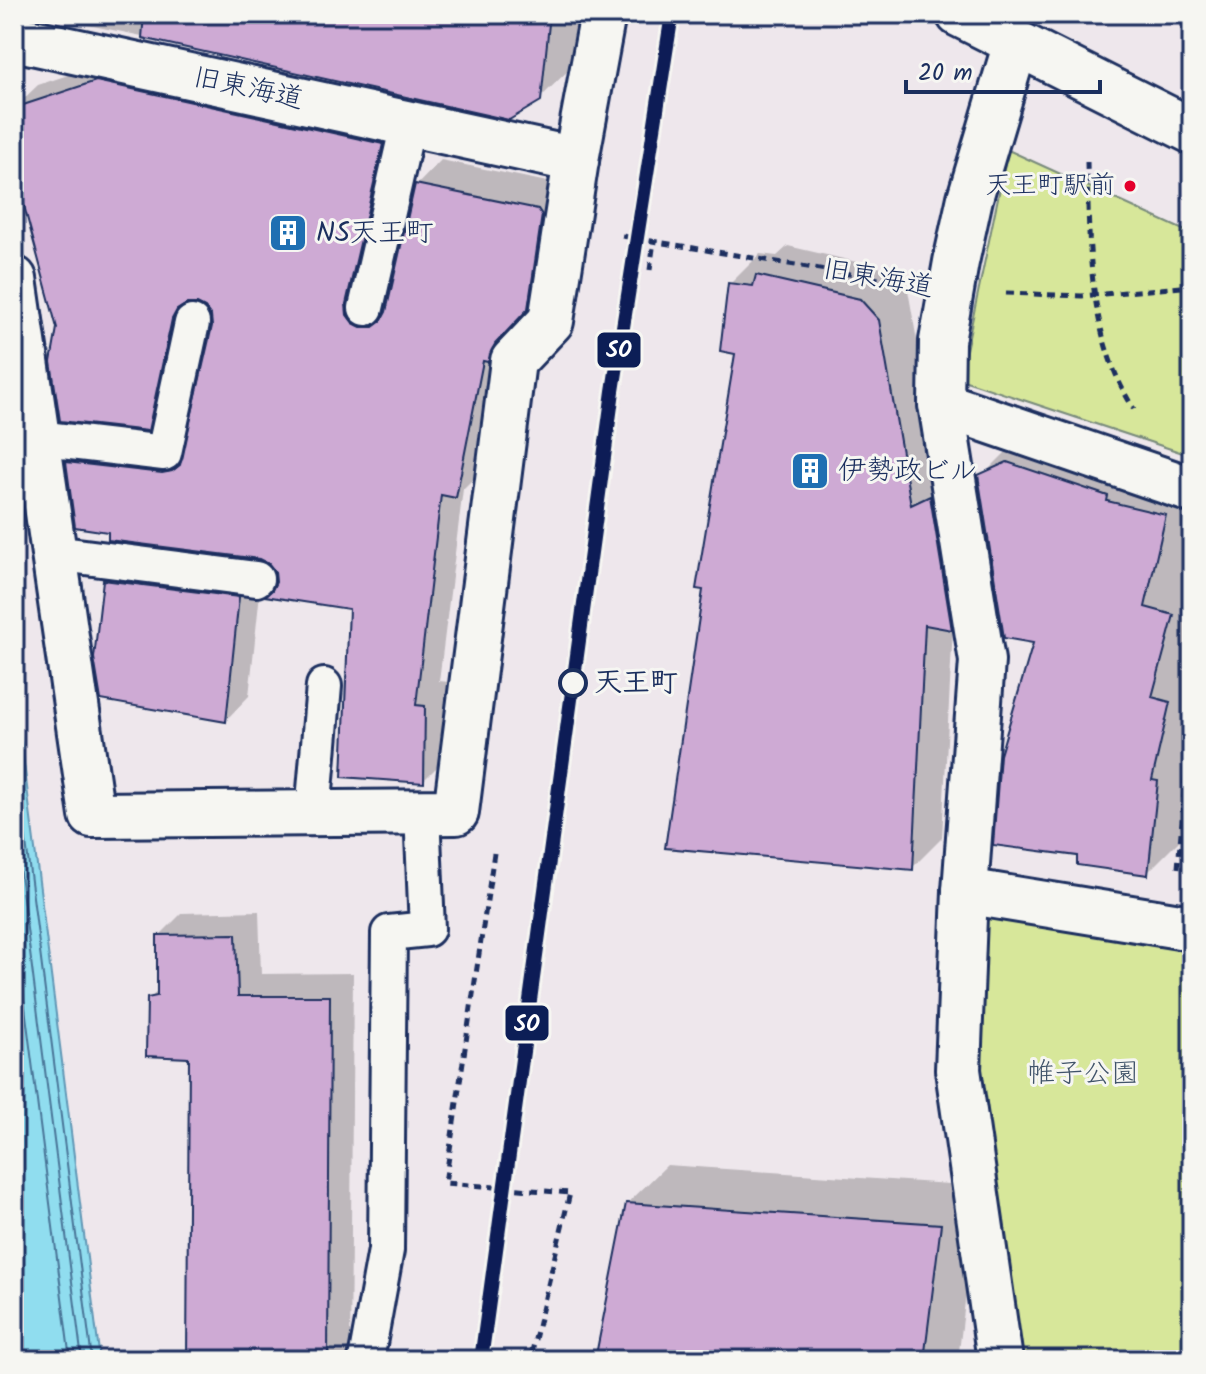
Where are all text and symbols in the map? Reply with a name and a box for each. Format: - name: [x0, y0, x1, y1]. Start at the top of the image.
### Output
- scale bar: [906, 44, 1100, 94]
- text: 20 m: [918, 54, 973, 93]
- street label: 旧東海道: [189, 55, 307, 123]
- place label: 天王町駅前: [985, 165, 1115, 207]
- marker: 天王町駅前: [1122, 178, 1138, 194]
- place label: NS天王町: [316, 211, 434, 256]
- building icon: NS天王町: [267, 212, 309, 254]
- street label: 旧東海道: [819, 247, 937, 311]
- line badge: SO: [596, 331, 642, 369]
- text: SO: [606, 334, 632, 369]
- place label: 伊勢政ビル: [838, 449, 977, 494]
- building icon: 伊勢政ビル: [789, 450, 831, 492]
- place label: 天王町: [594, 661, 678, 706]
- marker: 天王町: [559, 669, 587, 697]
- line badge: SO: [504, 1004, 550, 1042]
- text: SO: [514, 1008, 540, 1043]
- park label: 帷子公園: [1027, 1052, 1139, 1097]

